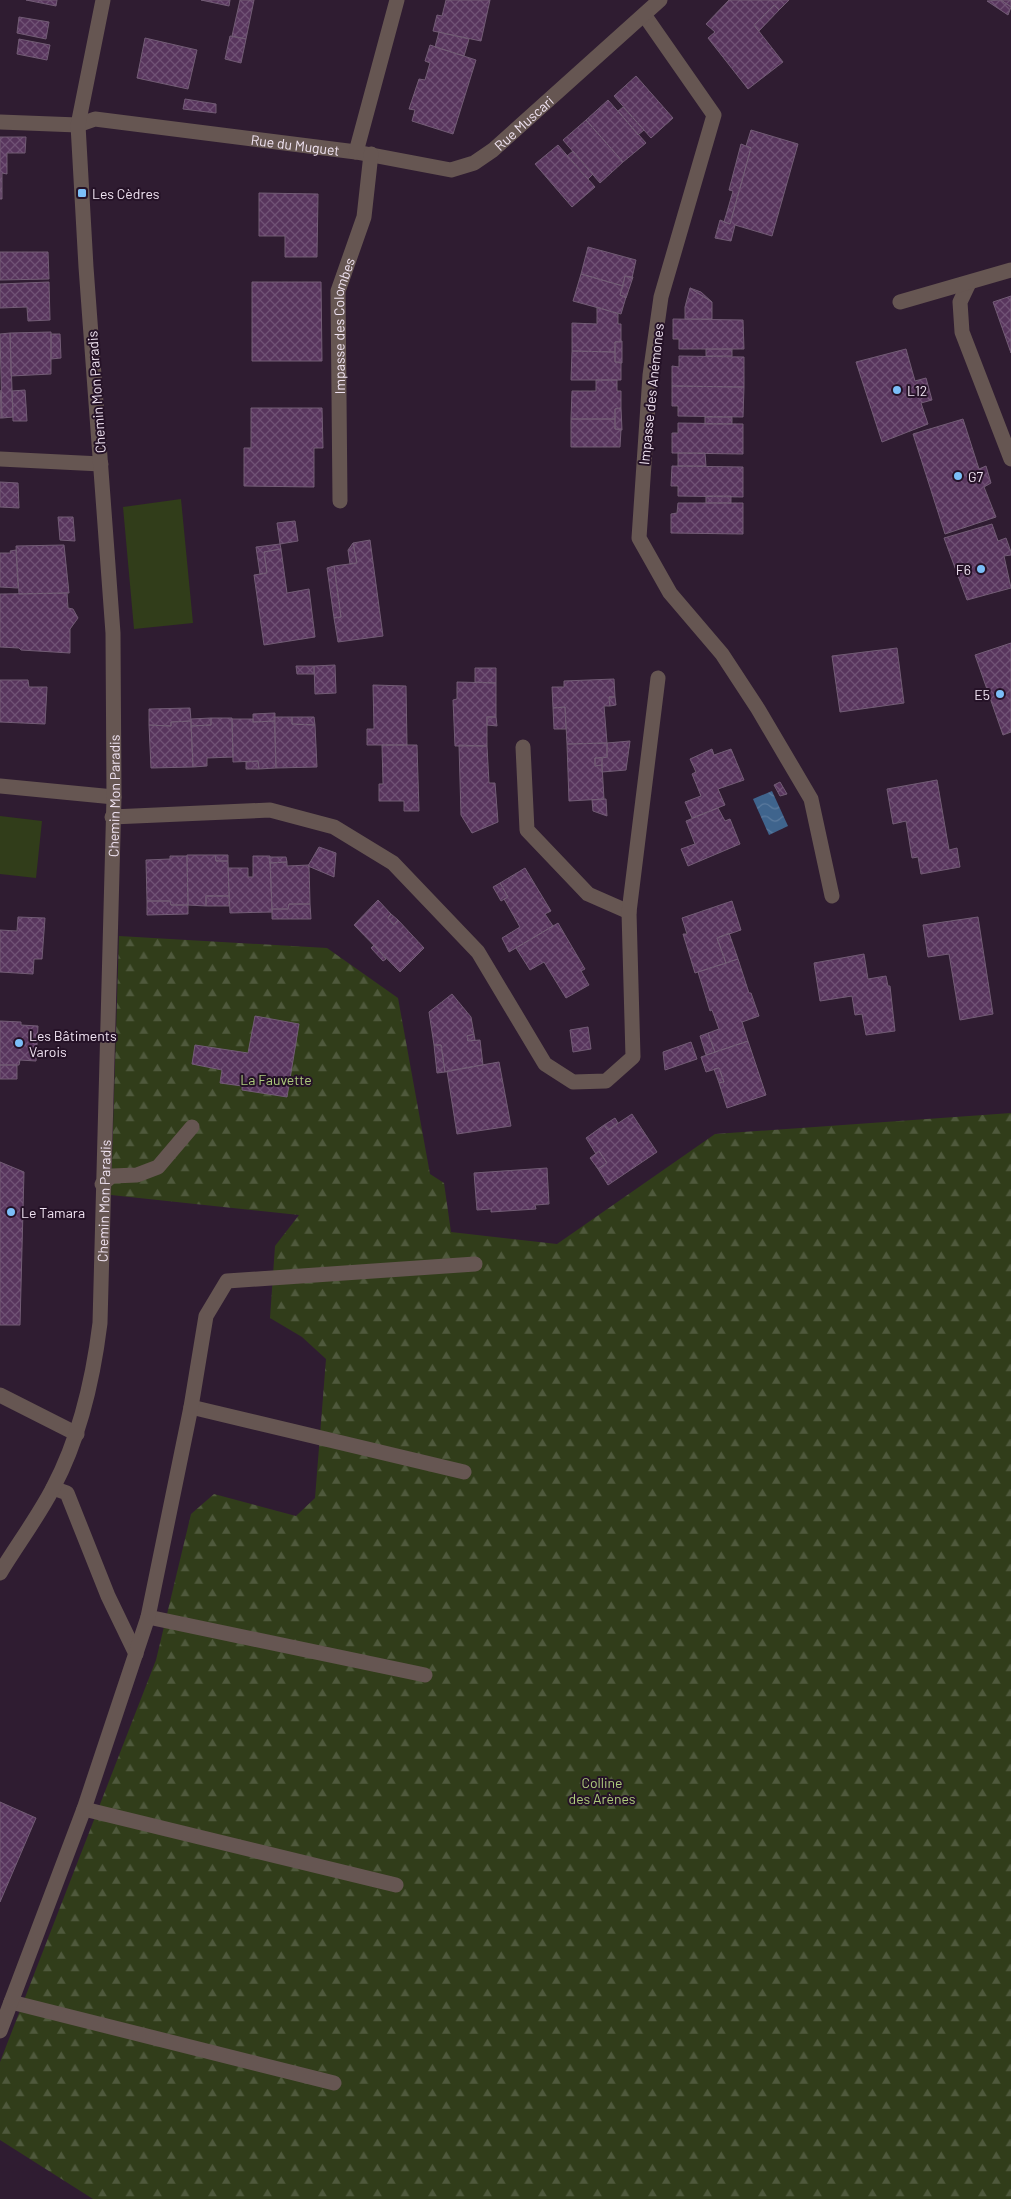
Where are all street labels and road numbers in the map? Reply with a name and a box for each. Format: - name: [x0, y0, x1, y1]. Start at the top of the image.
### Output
- street label: Rue Muscari: [490, 92, 557, 154]
- street label: Rue du Muguet: [250, 130, 341, 158]
- street label: Impasse des Colombes: [329, 255, 358, 394]
- street label: Impasse des Anémones: [635, 322, 667, 466]
- street label: Chemin Mon Paradis: [83, 330, 109, 454]
- street label: Chemin Mon Paradis: [104, 734, 123, 857]
- street label: Chemin Mon Paradis: [93, 1139, 113, 1262]

